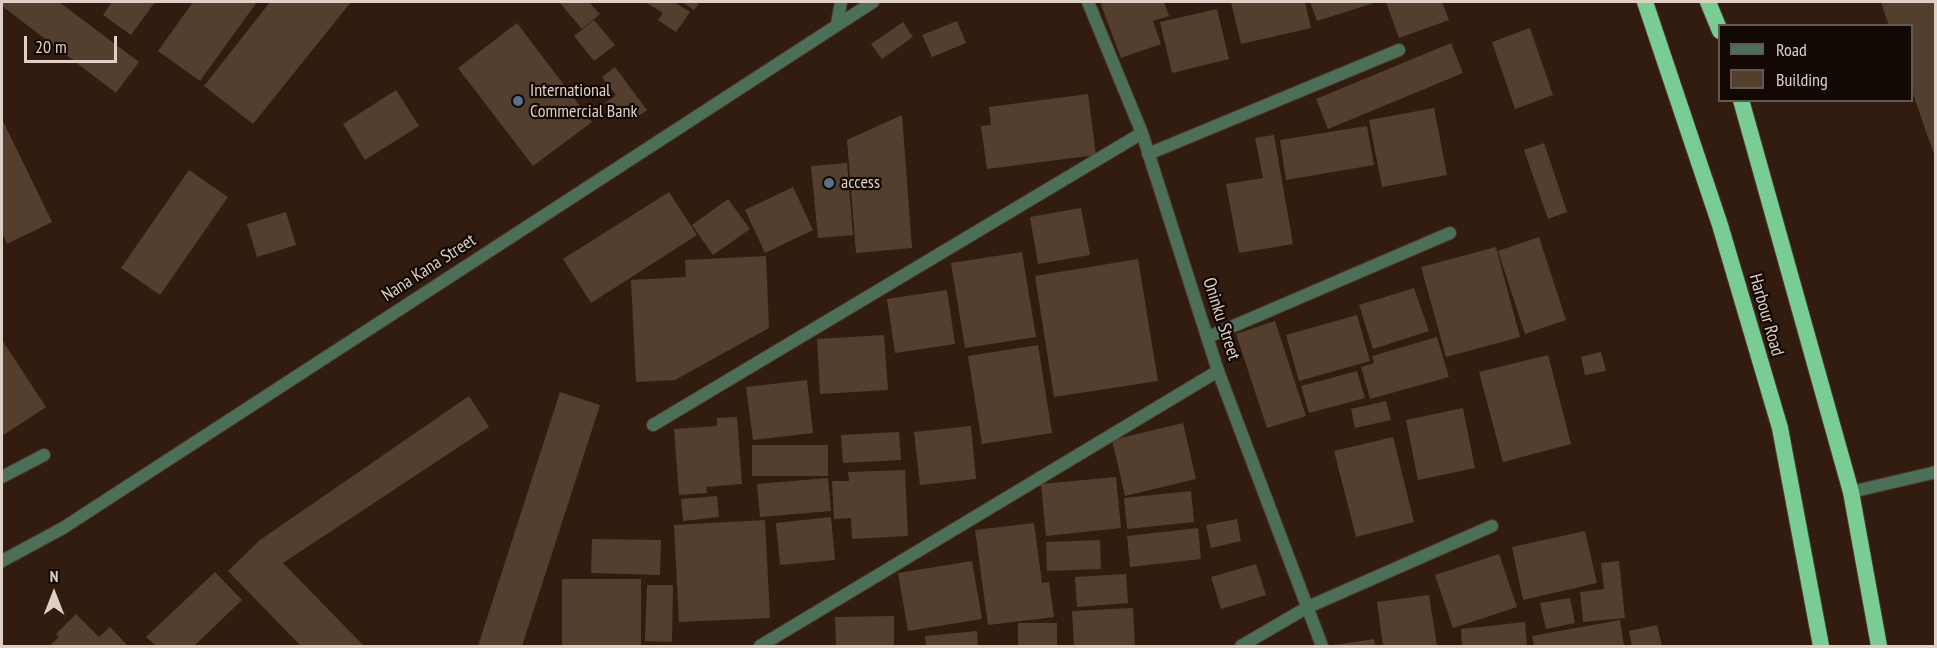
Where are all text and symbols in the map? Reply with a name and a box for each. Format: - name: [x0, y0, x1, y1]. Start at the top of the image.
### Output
- scale bar: [27, 24, 120, 62]
- legend: [1718, 24, 1913, 102]
- text: 20 m: [35, 35, 67, 58]
- text: Road: [1776, 38, 1807, 61]
- text: Building: [1776, 68, 1828, 91]
- place label: International Commercial Bank: [530, 80, 637, 122]
- marker: International Commercial Bank: [511, 94, 525, 108]
- place label: access: [841, 172, 880, 194]
- marker: access: [822, 176, 836, 190]
- street label: Nana Kana Street: [378, 230, 480, 306]
- street label: Harbour Road: [1744, 271, 1788, 359]
- street label: Oninku Street: [1198, 275, 1244, 363]
- north arrow: [24, 564, 84, 624]
- text: N: [50, 566, 58, 586]

